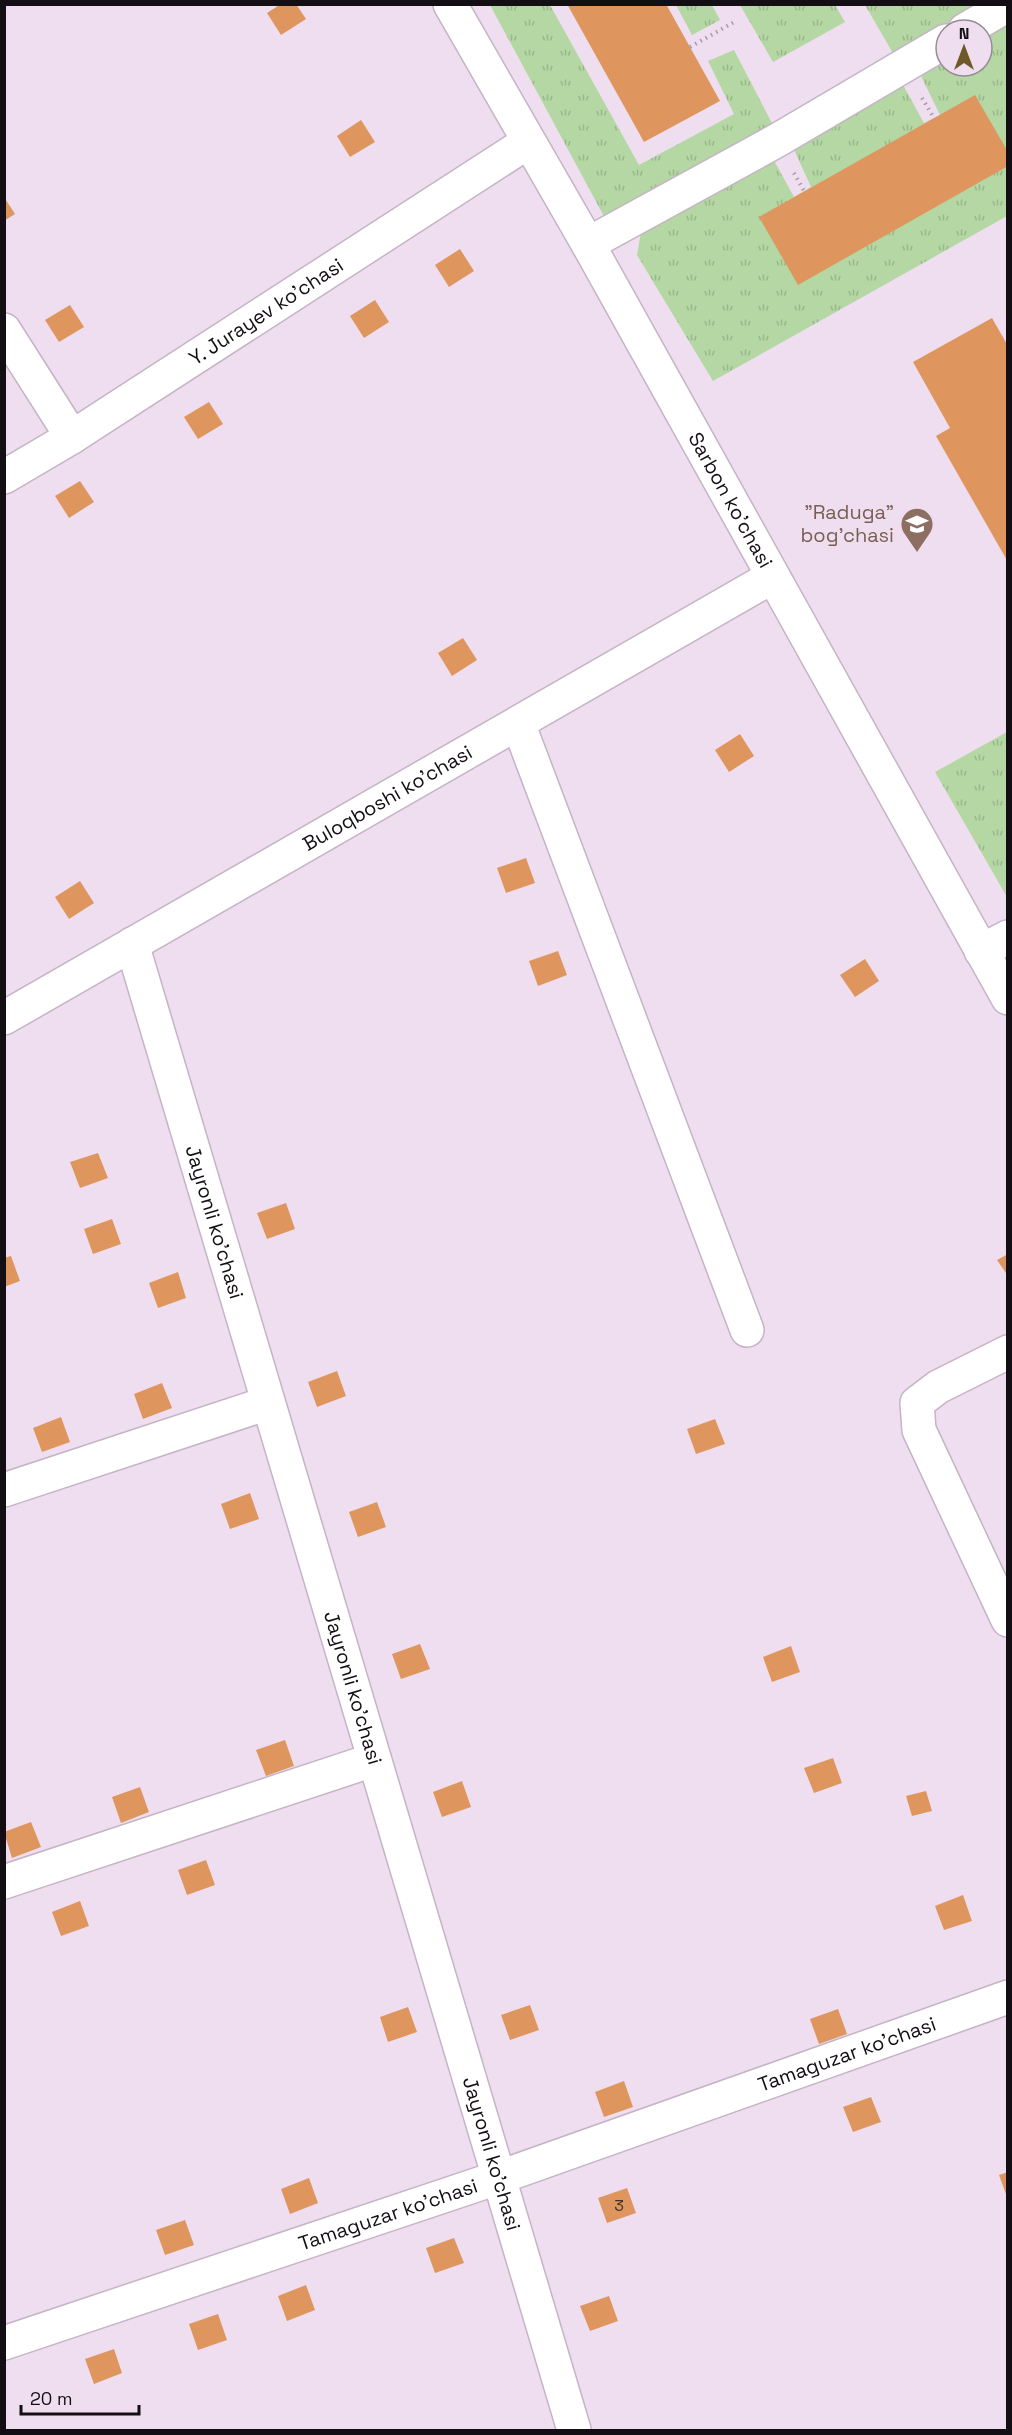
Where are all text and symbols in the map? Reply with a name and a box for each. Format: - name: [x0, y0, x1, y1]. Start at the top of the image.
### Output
- north arrow: [934, 18, 994, 78]
- text: N: [959, 23, 969, 44]
- street label: Y. Jurayev ko'chasi: [184, 252, 348, 371]
- street label: Sarbon ko'chasi: [682, 428, 779, 573]
- place label: "Raduga" bog'chasi: [800, 499, 894, 548]
- school or university icon: "Raduga" bog'chasi: [899, 506, 935, 553]
- street label: Buloqboshi ko'chasi: [298, 739, 477, 857]
- street label: Jayronli ko'chasi: [180, 1142, 250, 1302]
- street label: Jayronli ko'chasi: [318, 1608, 388, 1768]
- street label: Tamaguzar ko'chasi: [754, 2011, 939, 2098]
- street label: Jayronli ko'chasi: [457, 2074, 527, 2234]
- street label: Tamaguzar ko'chasi: [295, 2172, 481, 2256]
- house number: 3: [614, 2195, 624, 2216]
- scale bar: [21, 2378, 140, 2416]
- text: 20 m: [30, 2387, 73, 2410]

